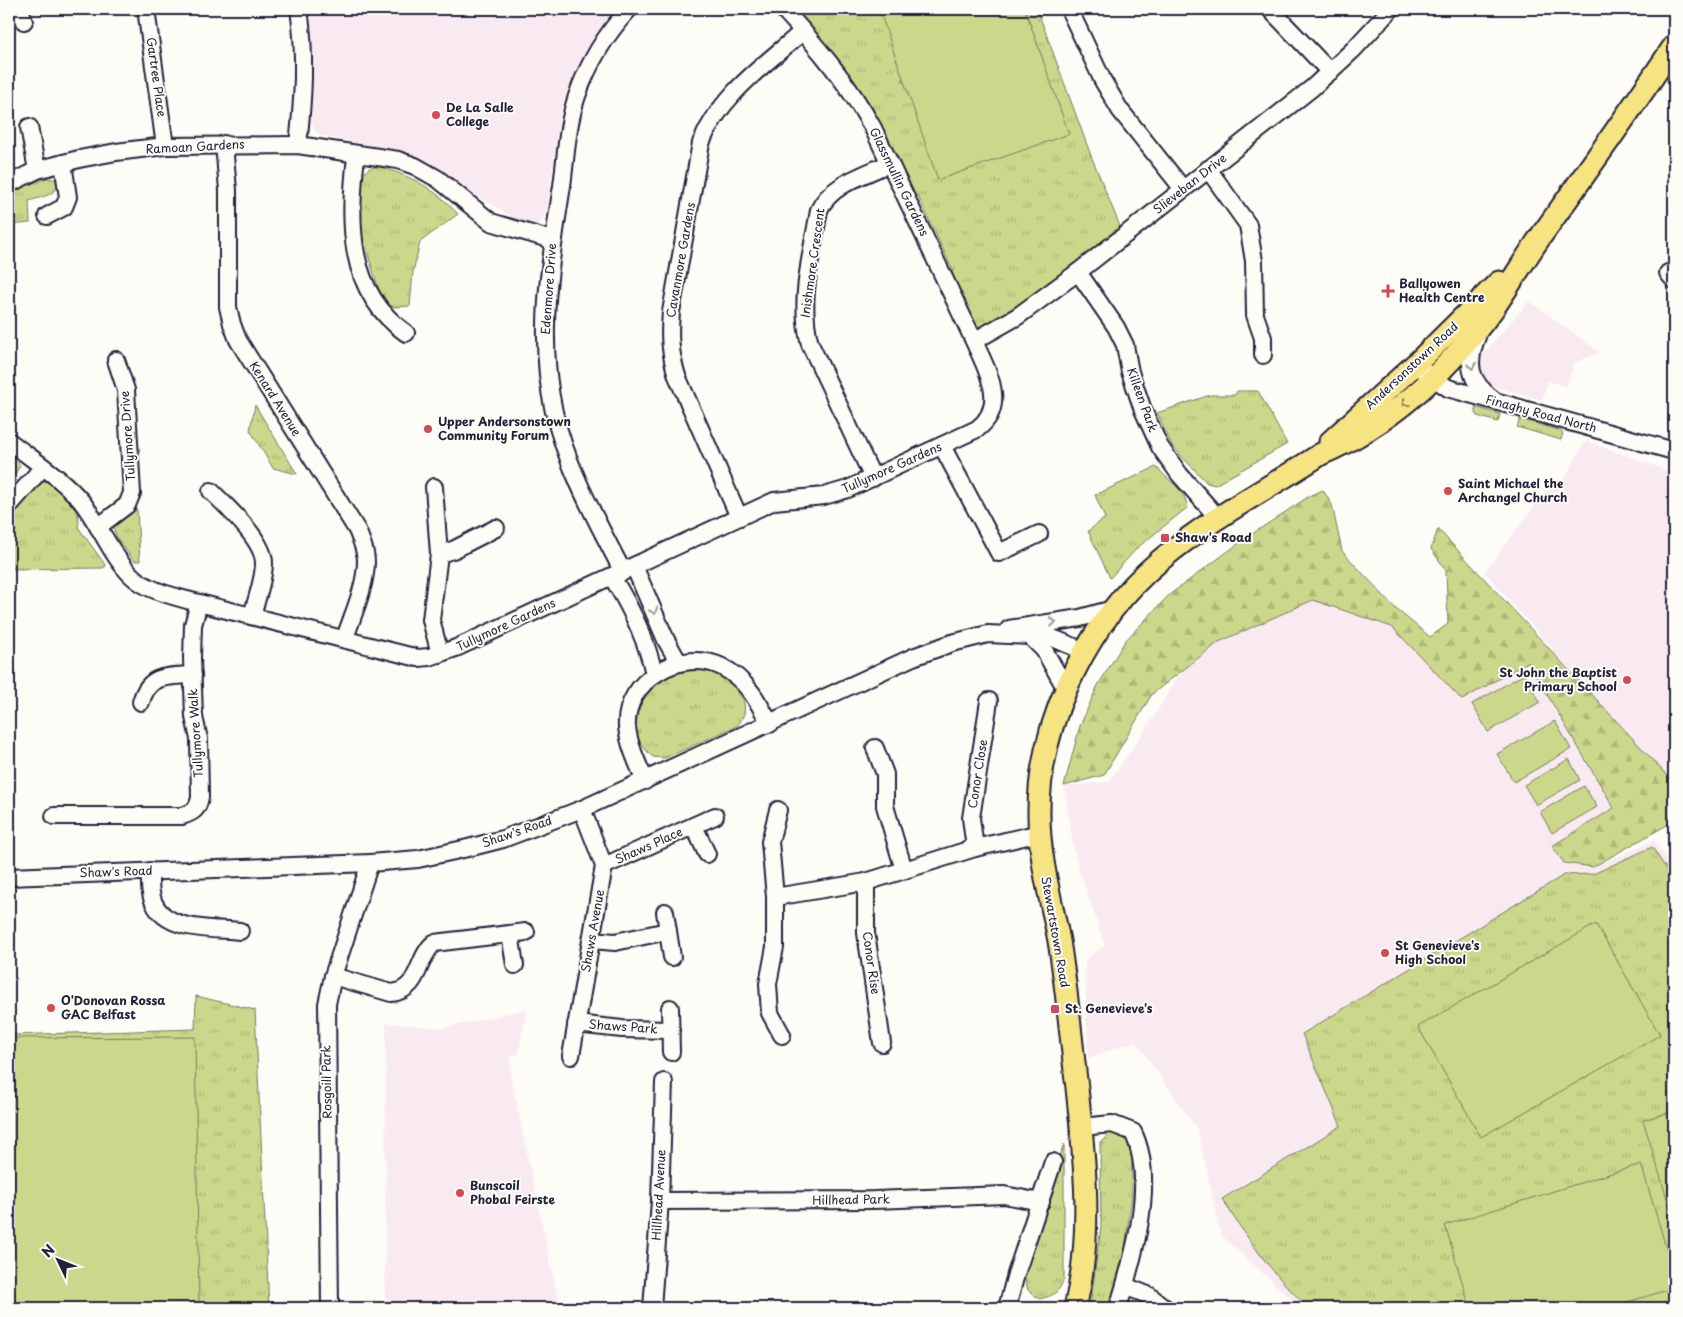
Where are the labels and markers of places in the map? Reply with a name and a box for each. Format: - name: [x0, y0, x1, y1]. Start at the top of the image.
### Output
- place label: De La Salle College: [446, 98, 514, 130]
- marker: De La Salle College: [430, 109, 442, 121]
- place label: Ballyowen Health Centre: [1399, 274, 1485, 306]
- marker: Ballyowen Health Centre: [1381, 284, 1395, 298]
- place label: Upper Andersonstown Community Forum: [438, 412, 571, 444]
- marker: Upper Andersonstown Community Forum: [422, 423, 434, 435]
- place label: Saint Michael the Archangel Church: [1458, 474, 1567, 506]
- marker: Saint Michael the Archangel Church: [1442, 485, 1454, 497]
- place label: Shaw's Road: [1175, 528, 1252, 546]
- marker: Shaw's Road: [1159, 532, 1171, 544]
- place label: St John the Baptist Primary School: [1499, 663, 1617, 695]
- marker: St John the Baptist Primary School: [1621, 674, 1633, 686]
- place label: St Genevieve's High School: [1395, 936, 1480, 968]
- marker: St Genevieve's High School: [1379, 947, 1391, 959]
- place label: O'Donovan Rossa GAC Belfast: [61, 991, 165, 1023]
- place label: St. Genevieve's: [1065, 999, 1153, 1017]
- marker: O'Donovan Rossa GAC Belfast: [45, 1002, 57, 1014]
- marker: St. Genevieve's: [1049, 1003, 1061, 1015]
- place label: Bunscoil Phobal Feirste: [470, 1176, 555, 1208]
- marker: Bunscoil Phobal Feirste: [454, 1187, 466, 1199]

